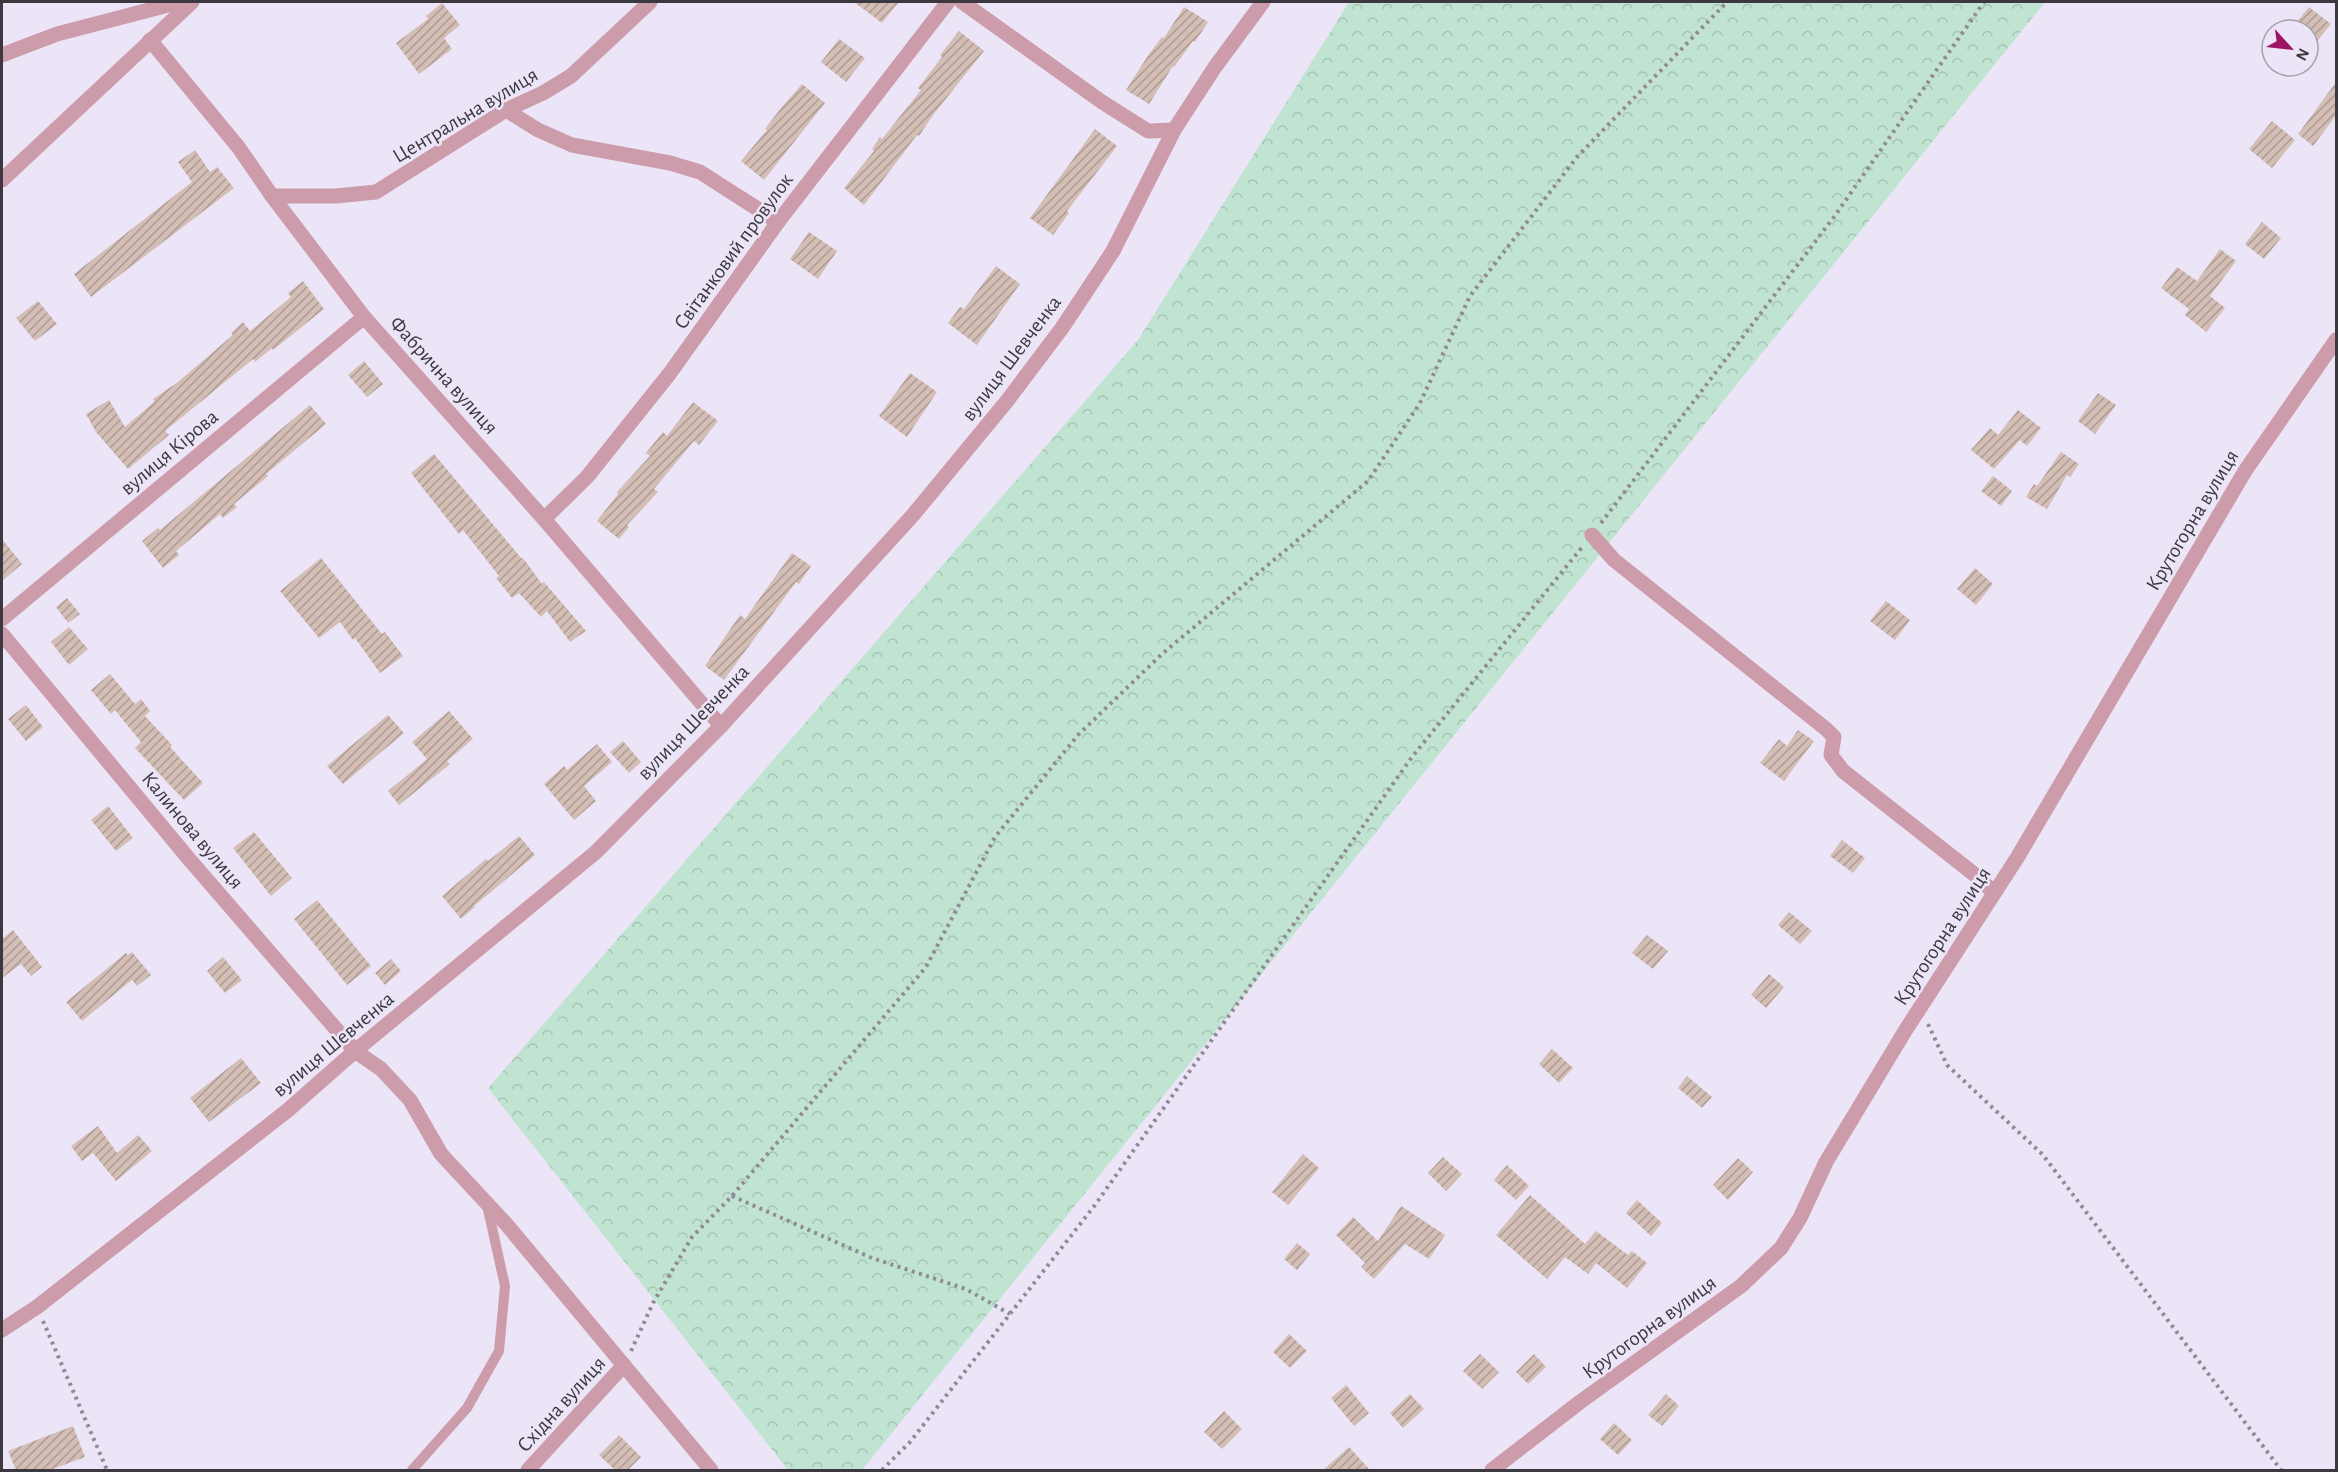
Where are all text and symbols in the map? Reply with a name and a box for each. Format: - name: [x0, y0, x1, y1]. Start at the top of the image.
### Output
- north arrow: [2260, 18, 2320, 78]
- text: N: [2293, 46, 2312, 63]
- street label: Центральна вулиця: [389, 64, 542, 167]
- street label: Світанковий провулок: [670, 169, 797, 333]
- street label: вулиця Шевченка: [958, 291, 1065, 425]
- street label: Фабрична вулиця: [385, 312, 502, 438]
- street label: вулиця Кірова: [117, 405, 222, 499]
- street label: Крутогорна вулиця: [2142, 446, 2243, 594]
- street label: вулиця Шевченка: [633, 661, 754, 784]
- street label: Калинова вулиця: [138, 768, 248, 893]
- street label: Крутогорна вулиця: [1890, 863, 1995, 1009]
- street label: вулиця Шевченка: [269, 988, 398, 1101]
- street label: Крутогорна вулиця: [1578, 1272, 1720, 1383]
- street label: Східна вулиця: [513, 1352, 610, 1456]

